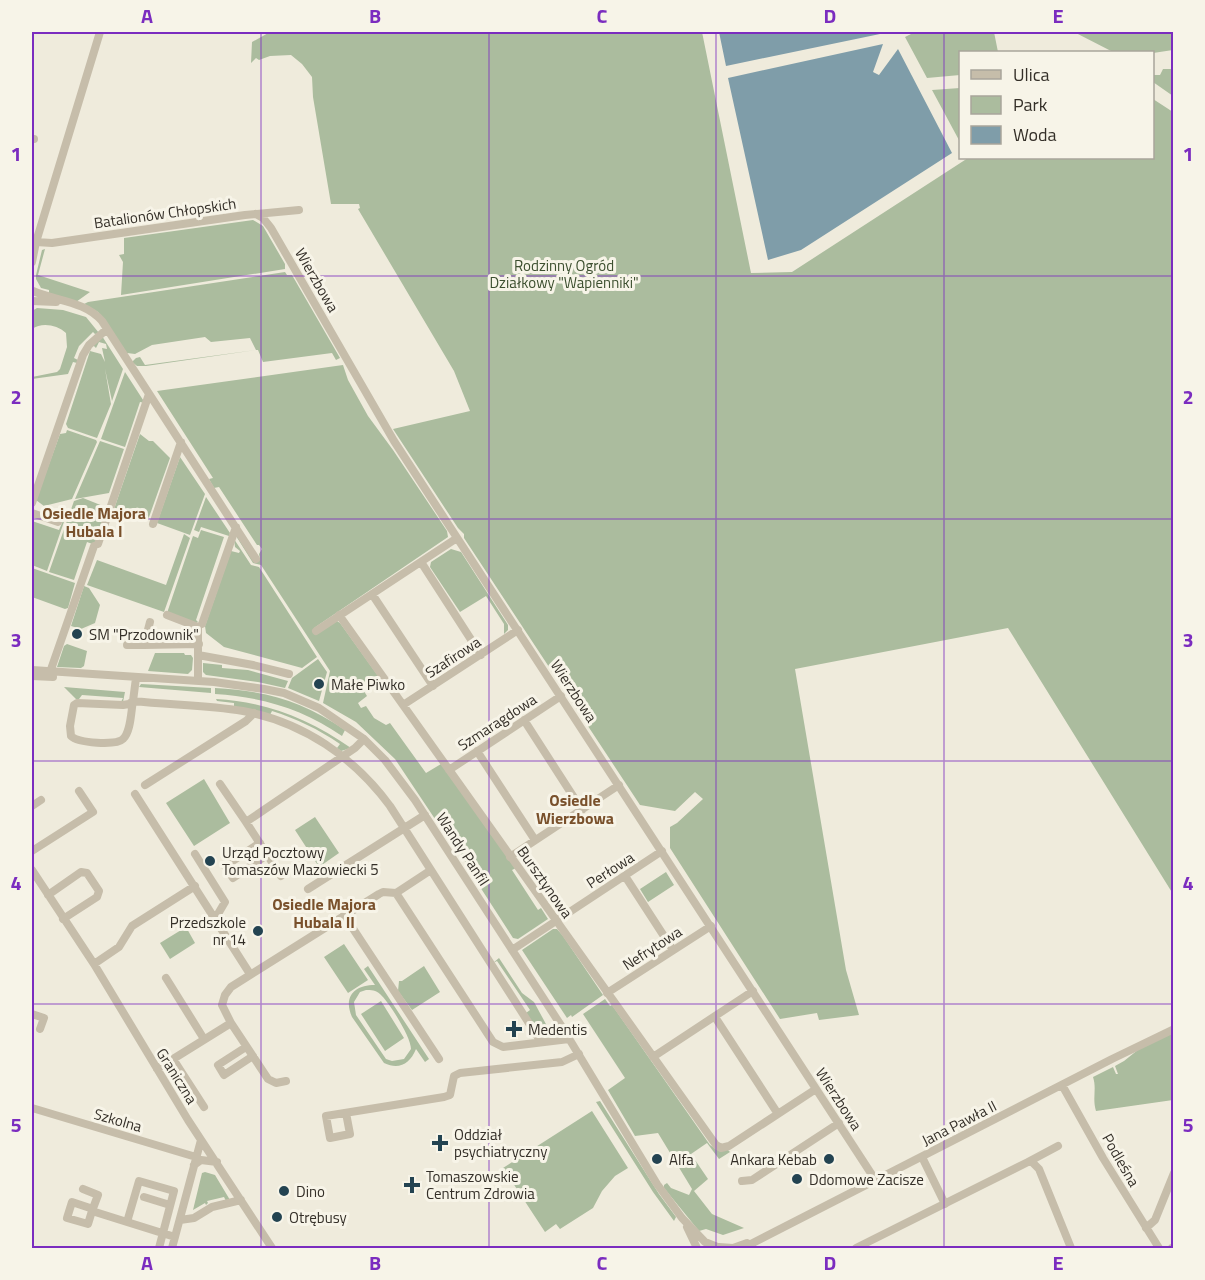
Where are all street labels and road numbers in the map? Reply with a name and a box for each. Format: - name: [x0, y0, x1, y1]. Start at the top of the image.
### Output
- street label: Batalionów Chłopskich: [92, 192, 238, 234]
- street label: Wierzbowa: [289, 244, 345, 317]
- street label: Szafirowa: [421, 630, 486, 684]
- street label: Wierzbowa: [545, 655, 603, 727]
- street label: Szmaragdowa: [453, 688, 541, 756]
- street label: Wandy Panfil: [431, 808, 495, 890]
- street label: Bursztynowa: [512, 841, 579, 923]
- street label: Perłowa: [582, 846, 639, 894]
- street label: Nefrytowa: [618, 920, 687, 976]
- street label: Graniczna: [151, 1044, 203, 1109]
- street label: Wierzbowa: [810, 1063, 868, 1135]
- street label: Jana Pawła II: [918, 1094, 1000, 1152]
- street label: Szkolna: [91, 1102, 145, 1138]
- street label: Podleśna: [1096, 1129, 1146, 1191]

